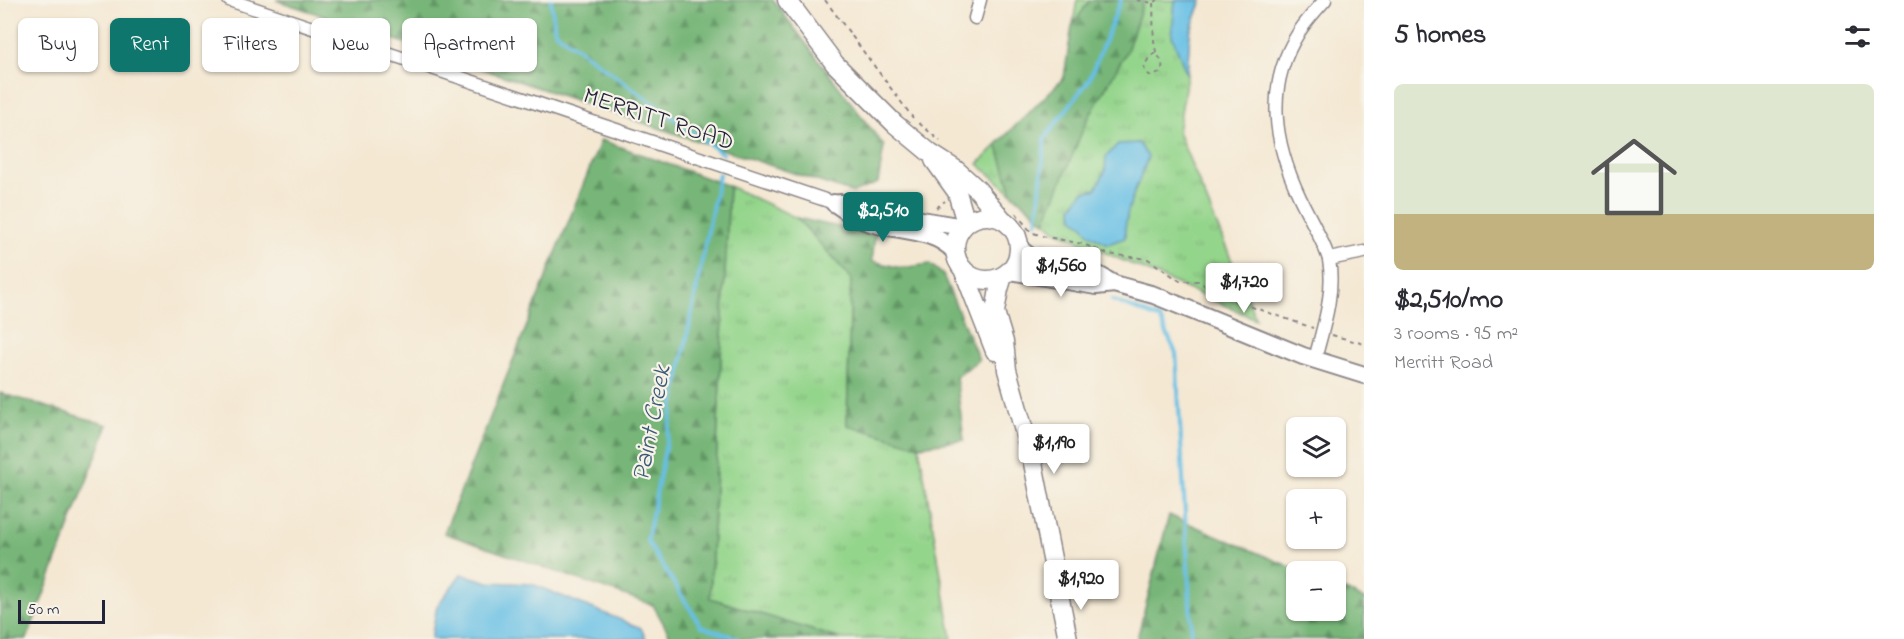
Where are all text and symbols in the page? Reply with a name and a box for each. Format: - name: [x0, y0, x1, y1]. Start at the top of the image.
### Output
- text: 5 homes: [1394, 17, 1486, 55]
- chip: Buy: [18, 18, 98, 72]
- chip: Rent: [110, 18, 190, 72]
- chip: Filters: [202, 18, 299, 72]
- chip: New: [311, 18, 390, 72]
- chip: Apartment: [402, 18, 537, 72]
- icon: filters: [1841, 20, 1874, 53]
- street label: MERRITT ROAD: [578, 80, 738, 161]
- icon: home: [1580, 123, 1688, 231]
- pin: $2,510: [834, 192, 932, 243]
- text: $2,510: [857, 197, 909, 226]
- pin: $1,560: [1012, 247, 1110, 298]
- text: $1,560: [1036, 252, 1086, 281]
- pin: $1,720: [1195, 263, 1293, 314]
- text: $1,720: [1220, 268, 1268, 297]
- text: $2,510/mo: [1394, 282, 1503, 320]
- text: 3 rooms · 95 m²: [1394, 320, 1518, 349]
- text: Merritt Road: [1394, 349, 1493, 378]
- water label: Paint Creek: [623, 361, 683, 485]
- map controls: [1286, 417, 1346, 621]
- button: layers: [1286, 417, 1346, 477]
- pin: $1,190: [1005, 424, 1103, 475]
- text: $1,190: [1033, 429, 1075, 458]
- button: +: [1286, 489, 1346, 549]
- pin: $1,920: [1032, 560, 1130, 611]
- button: −: [1286, 561, 1346, 621]
- text: $1,920: [1058, 565, 1104, 594]
- scale bar: [18, 597, 105, 624]
- text: 50 m: [27, 598, 59, 622]

